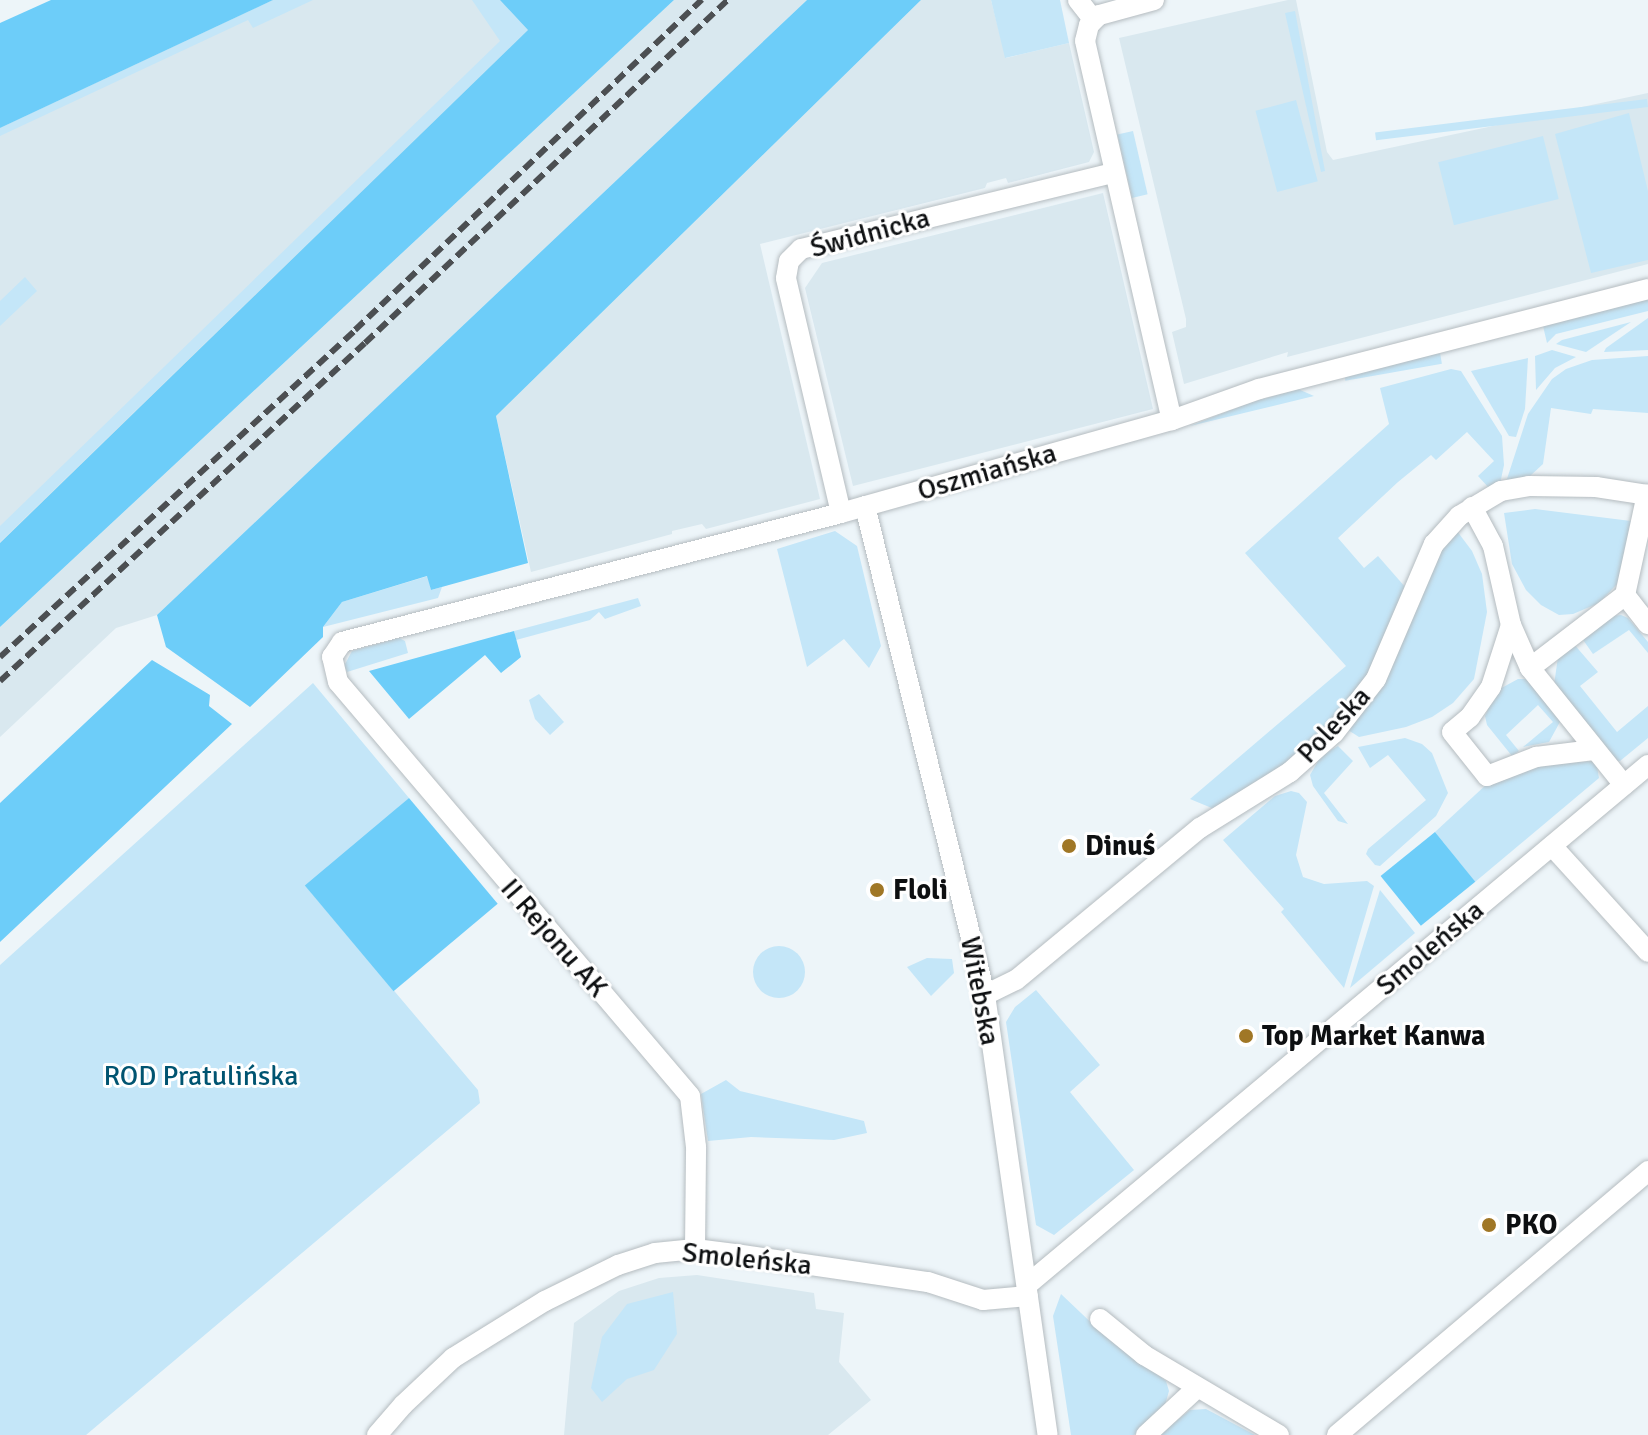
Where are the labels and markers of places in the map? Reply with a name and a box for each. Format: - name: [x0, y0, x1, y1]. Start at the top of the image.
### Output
- place label: Dinuś: [1085, 829, 1155, 863]
- marker: Dinuś: [1060, 837, 1078, 855]
- place label: Floli: [893, 873, 948, 907]
- marker: Floli: [868, 881, 886, 899]
- place label: Top Market Kanwa: [1262, 1019, 1485, 1053]
- marker: Top Market Kanwa: [1237, 1027, 1255, 1045]
- place label: PKO: [1505, 1208, 1557, 1242]
- marker: PKO: [1480, 1216, 1498, 1234]

